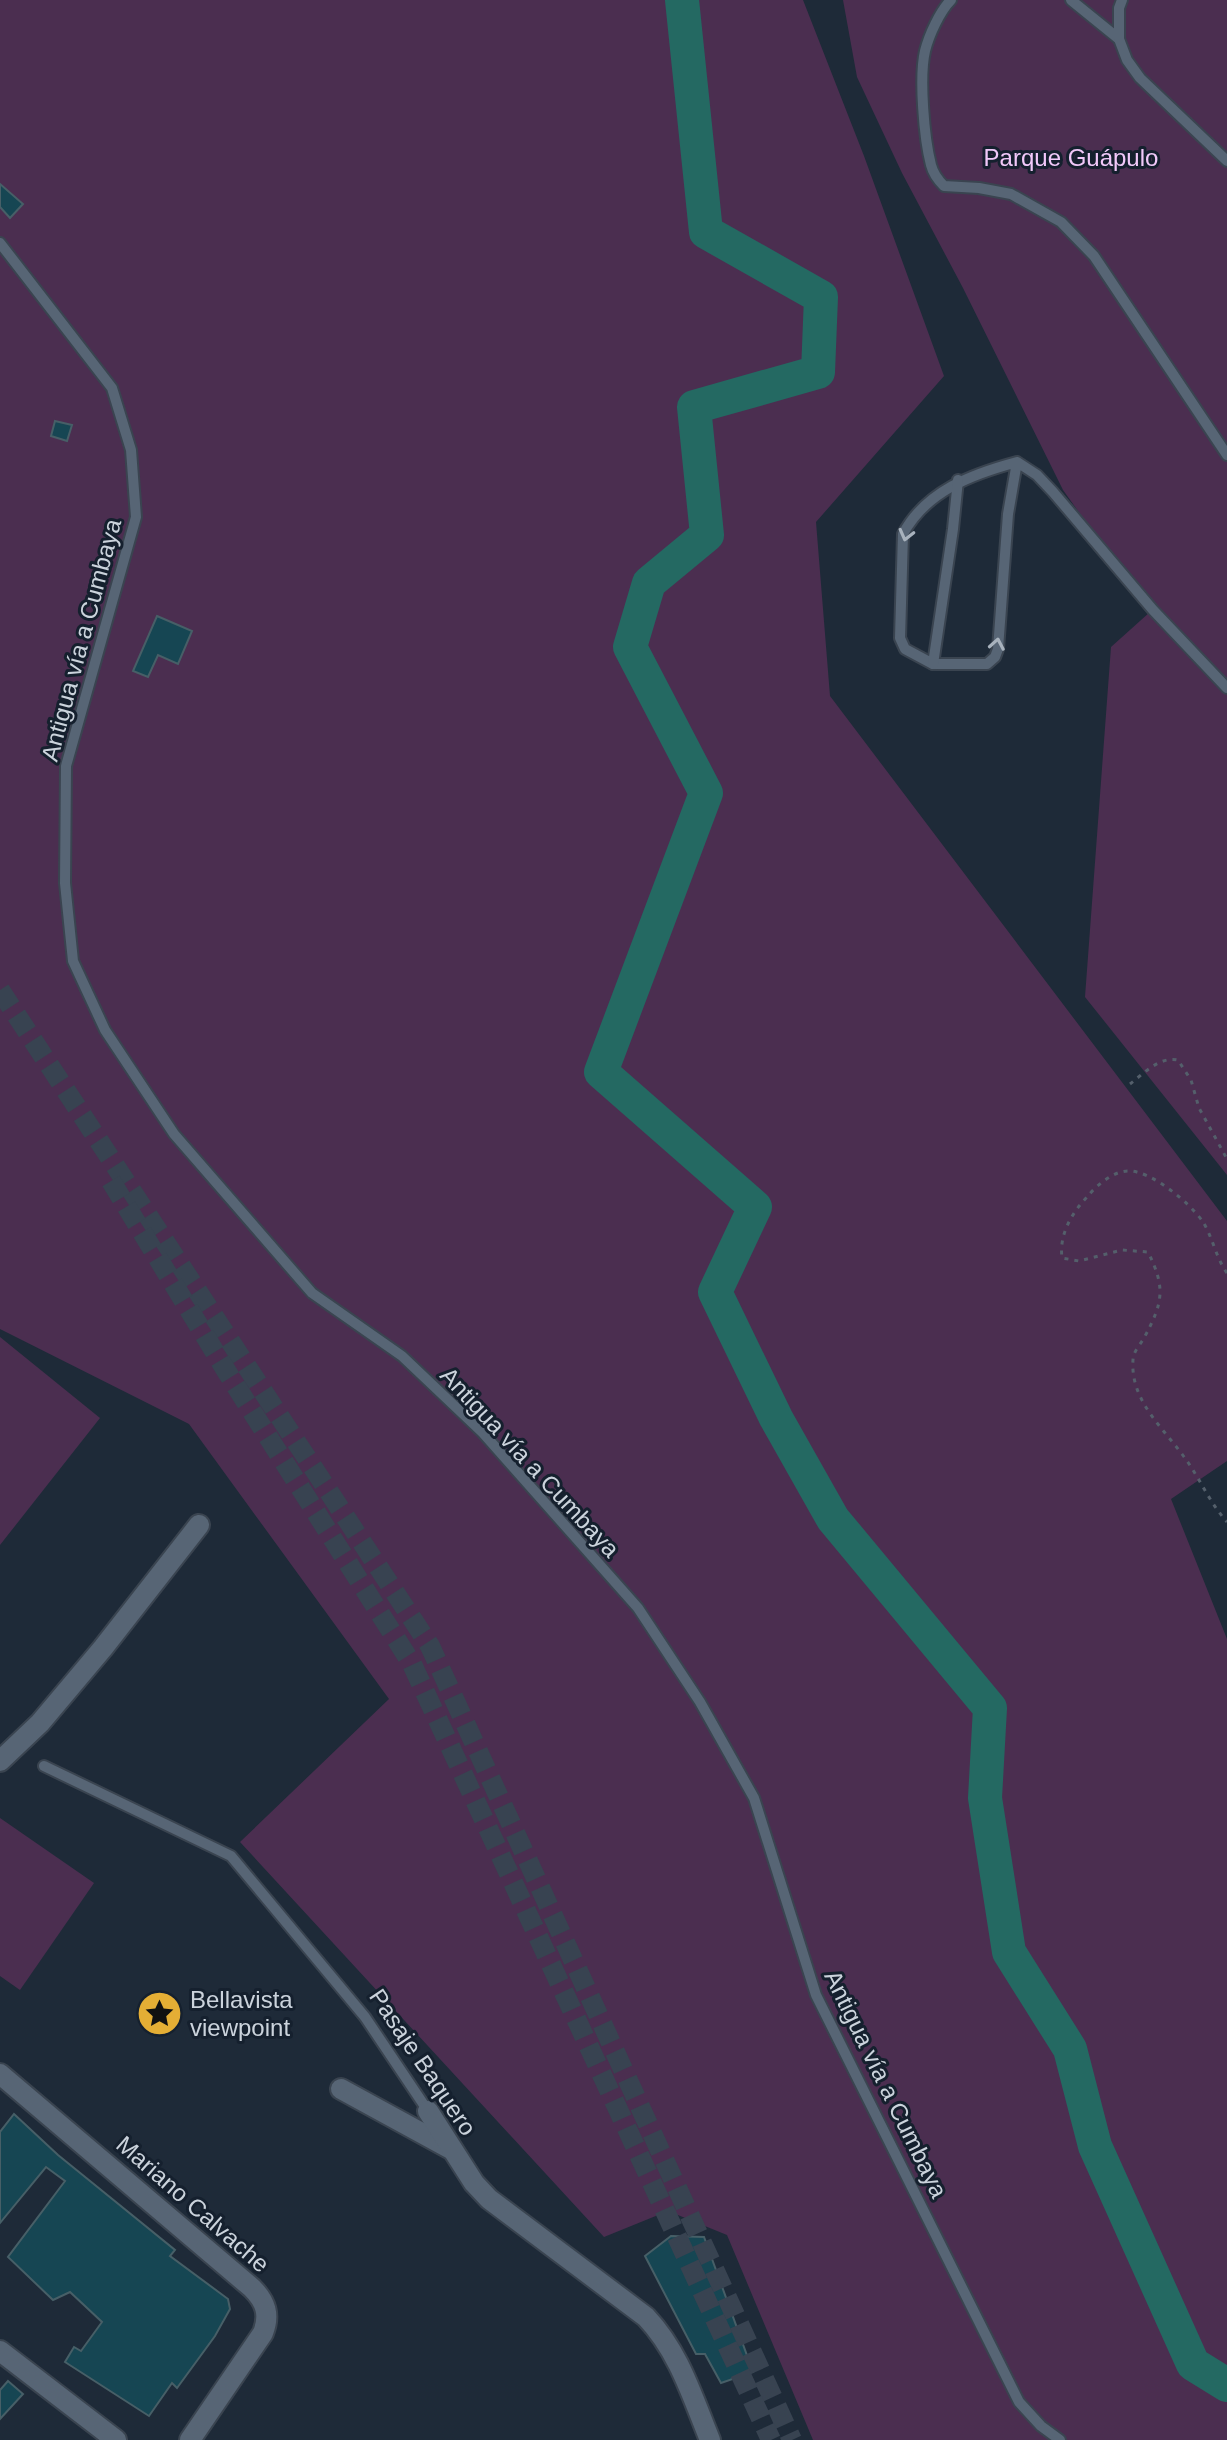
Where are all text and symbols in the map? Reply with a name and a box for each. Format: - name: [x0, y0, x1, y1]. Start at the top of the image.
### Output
- park label: Parque Guápulo: [984, 144, 1158, 171]
- street label: Antigua vía a Cumbaya: [36, 515, 126, 764]
- one-way arrow: [898, 528, 915, 541]
- one-way arrow: [988, 637, 1005, 651]
- street label: Antigua vía a Cumbaya: [435, 1362, 625, 1563]
- street label: Antigua vía a Cumbaya: [819, 1966, 953, 2203]
- street label: Pasaje Baquero: [364, 1984, 482, 2140]
- place label: Bellavista viewpoint: [190, 1986, 293, 2041]
- place icon: Bellavista viewpoint: [135, 1989, 183, 2037]
- street label: Mariano Calvache: [111, 2130, 275, 2278]

